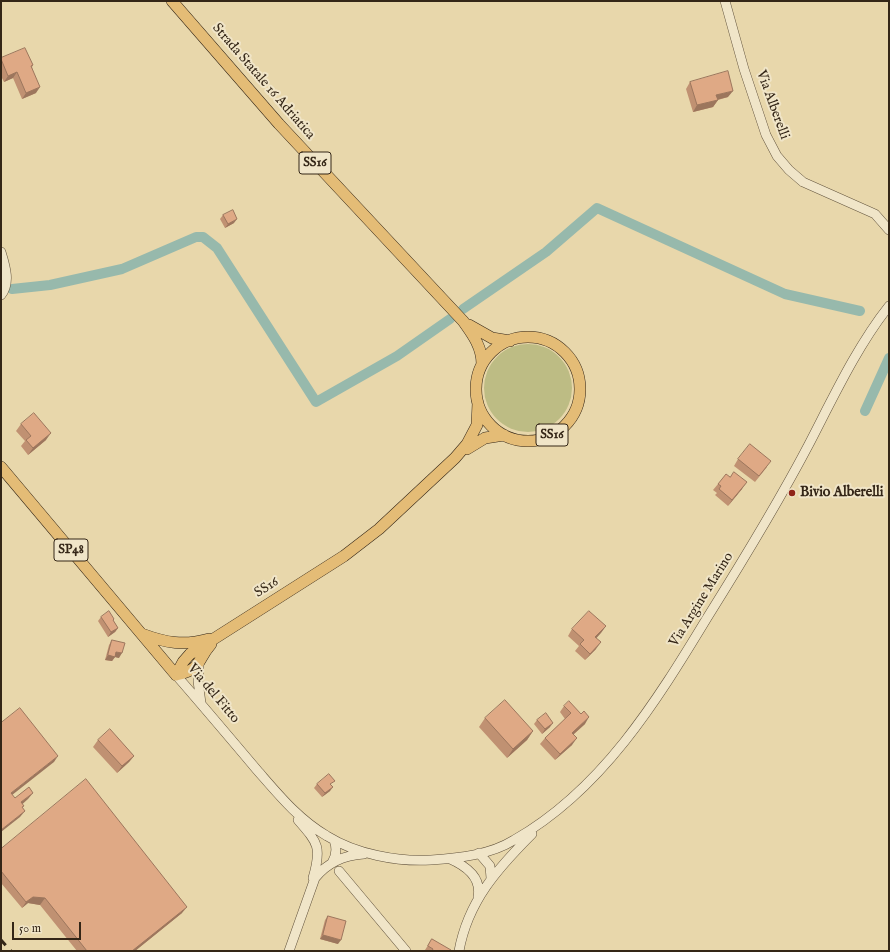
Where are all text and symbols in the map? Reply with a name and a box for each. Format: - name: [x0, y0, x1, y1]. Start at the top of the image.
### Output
- street label: Strada Statale 16 Adriatica: [208, 20, 318, 144]
- street label: Via Alberelli: [752, 68, 792, 142]
- road number: SS16: [299, 152, 331, 174]
- road number: SS16: [536, 424, 568, 446]
- place label: Bivio Alberelli: [800, 485, 884, 501]
- marker: Bivio Alberelli: [787, 488, 797, 498]
- road number: SP48: [54, 539, 88, 561]
- street label: Via Argine Marino: [666, 550, 738, 650]
- street label: SS16: [252, 574, 282, 602]
- street label: Via del Fitto: [183, 661, 243, 727]
- scale bar: [14, 914, 83, 940]
- text: 50 m: [19, 921, 41, 936]

